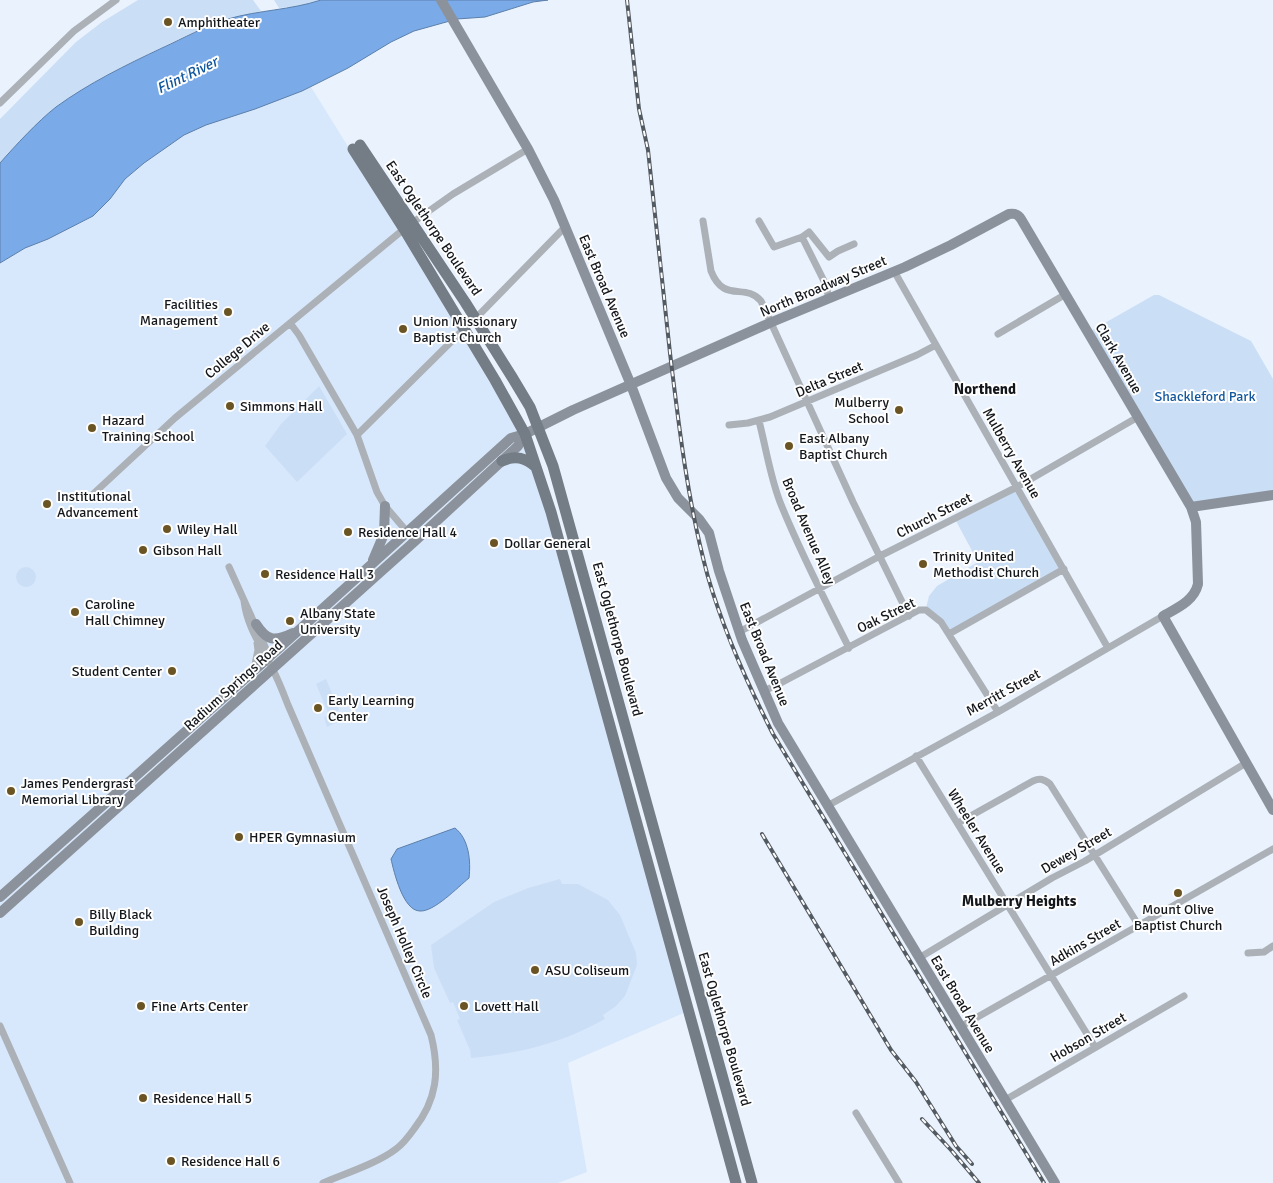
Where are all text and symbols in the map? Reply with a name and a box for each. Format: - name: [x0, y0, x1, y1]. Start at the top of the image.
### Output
- place label: Amphitheater: [178, 14, 261, 31]
- marker: Amphitheater: [162, 16, 174, 28]
- water label: Flint River: [154, 51, 223, 97]
- street label: East Oglethorpe Boulevard: [382, 158, 485, 299]
- street label: East Broad Avenue: [575, 232, 634, 341]
- street label: North Broadway Street: [757, 252, 889, 321]
- place label: Facilities Management: [140, 296, 218, 329]
- marker: Facilities Management: [222, 306, 234, 318]
- place label: Union Missionary Baptist Church: [413, 313, 517, 346]
- street label: College Drive: [201, 318, 273, 382]
- street label: Clark Avenue: [1092, 320, 1146, 397]
- marker: Union Missionary Baptist Church: [397, 323, 409, 335]
- street label: Delta Street: [793, 358, 866, 401]
- district label: Northend: [954, 380, 1016, 398]
- park label: Shackleford Park: [1154, 388, 1256, 405]
- place label: Mulberry School: [834, 394, 889, 427]
- place label: Simmons Hall: [240, 398, 323, 415]
- marker: Simmons Hall: [224, 400, 236, 412]
- marker: Mulberry School: [893, 404, 905, 416]
- street label: Mulberry Avenue: [979, 405, 1044, 501]
- place label: Hazard Training School: [102, 412, 194, 445]
- marker: Hazard Training School: [86, 422, 98, 434]
- place label: East Albany Baptist Church: [799, 430, 888, 463]
- marker: East Albany Baptist Church: [783, 440, 795, 452]
- street label: Broad Avenue Alley: [778, 475, 839, 588]
- place label: Institutional Advancement: [57, 488, 138, 521]
- street label: Church Street: [894, 489, 975, 542]
- marker: Institutional Advancement: [41, 498, 53, 510]
- place label: Wiley Hall: [177, 521, 238, 538]
- marker: Wiley Hall: [161, 523, 173, 535]
- place label: Residence Hall 4: [358, 524, 458, 541]
- marker: Residence Hall 4: [342, 526, 354, 538]
- place label: Dollar General: [504, 535, 591, 552]
- marker: Dollar General: [488, 537, 500, 549]
- place label: Gibson Hall: [153, 542, 222, 559]
- marker: Gibson Hall: [137, 544, 149, 556]
- place label: Trinity United Methodist Church: [933, 548, 1039, 581]
- marker: Trinity United Methodist Church: [917, 558, 929, 570]
- street label: East Oglethorpe Boulevard: [589, 560, 646, 718]
- place label: Residence Hall 3: [275, 566, 374, 583]
- marker: Residence Hall 3: [259, 568, 271, 580]
- street label: Oak Street: [854, 594, 918, 637]
- place label: Caroline Hall Chimney: [85, 596, 165, 629]
- street label: East Broad Avenue: [736, 600, 793, 709]
- place label: Albany State University: [300, 605, 375, 638]
- marker: Caroline Hall Chimney: [69, 606, 81, 618]
- marker: Albany State University: [284, 615, 296, 627]
- street label: Radium Springs Road: [180, 637, 286, 734]
- place label: Student Center: [72, 663, 163, 680]
- marker: Student Center: [166, 665, 178, 677]
- street label: Merritt Street: [963, 665, 1043, 720]
- place label: Early Learning Center: [328, 692, 414, 725]
- marker: Early Learning Center: [312, 702, 324, 714]
- place label: James Pendergrast Memorial Library: [21, 775, 134, 808]
- marker: James Pendergrast Memorial Library: [5, 785, 17, 797]
- street label: Wheeler Avenue: [944, 786, 1009, 877]
- street label: Dewey Street: [1038, 823, 1115, 877]
- place label: HPER Gymnasium: [249, 829, 356, 846]
- marker: HPER Gymnasium: [233, 831, 245, 843]
- street label: Joseph Holley Circle: [373, 883, 436, 1001]
- marker: Mount Olive Baptist Church: [1172, 887, 1184, 899]
- district label: Mulberry Heights: [962, 892, 1077, 910]
- place label: Mount Olive Baptist Church: [1134, 901, 1222, 934]
- place label: Billy Black Building: [89, 906, 152, 939]
- street label: Adkins Street: [1046, 915, 1124, 970]
- marker: Billy Black Building: [73, 916, 85, 928]
- street label: East Oglethorpe Boulevard: [694, 950, 755, 1108]
- street label: East Broad Avenue: [927, 952, 998, 1056]
- place label: ASU Coliseum: [545, 962, 629, 979]
- marker: ASU Coliseum: [529, 964, 541, 976]
- place label: Fine Arts Center: [151, 998, 249, 1015]
- place label: Lovett Hall: [474, 998, 539, 1015]
- marker: Fine Arts Center: [135, 1000, 147, 1012]
- marker: Lovett Hall: [458, 1000, 470, 1012]
- street label: Hobson Street: [1047, 1009, 1129, 1066]
- place label: Residence Hall 5: [153, 1090, 252, 1107]
- marker: Residence Hall 5: [137, 1092, 149, 1104]
- place label: Residence Hall 6: [181, 1153, 280, 1170]
- marker: Residence Hall 6: [165, 1155, 177, 1167]

